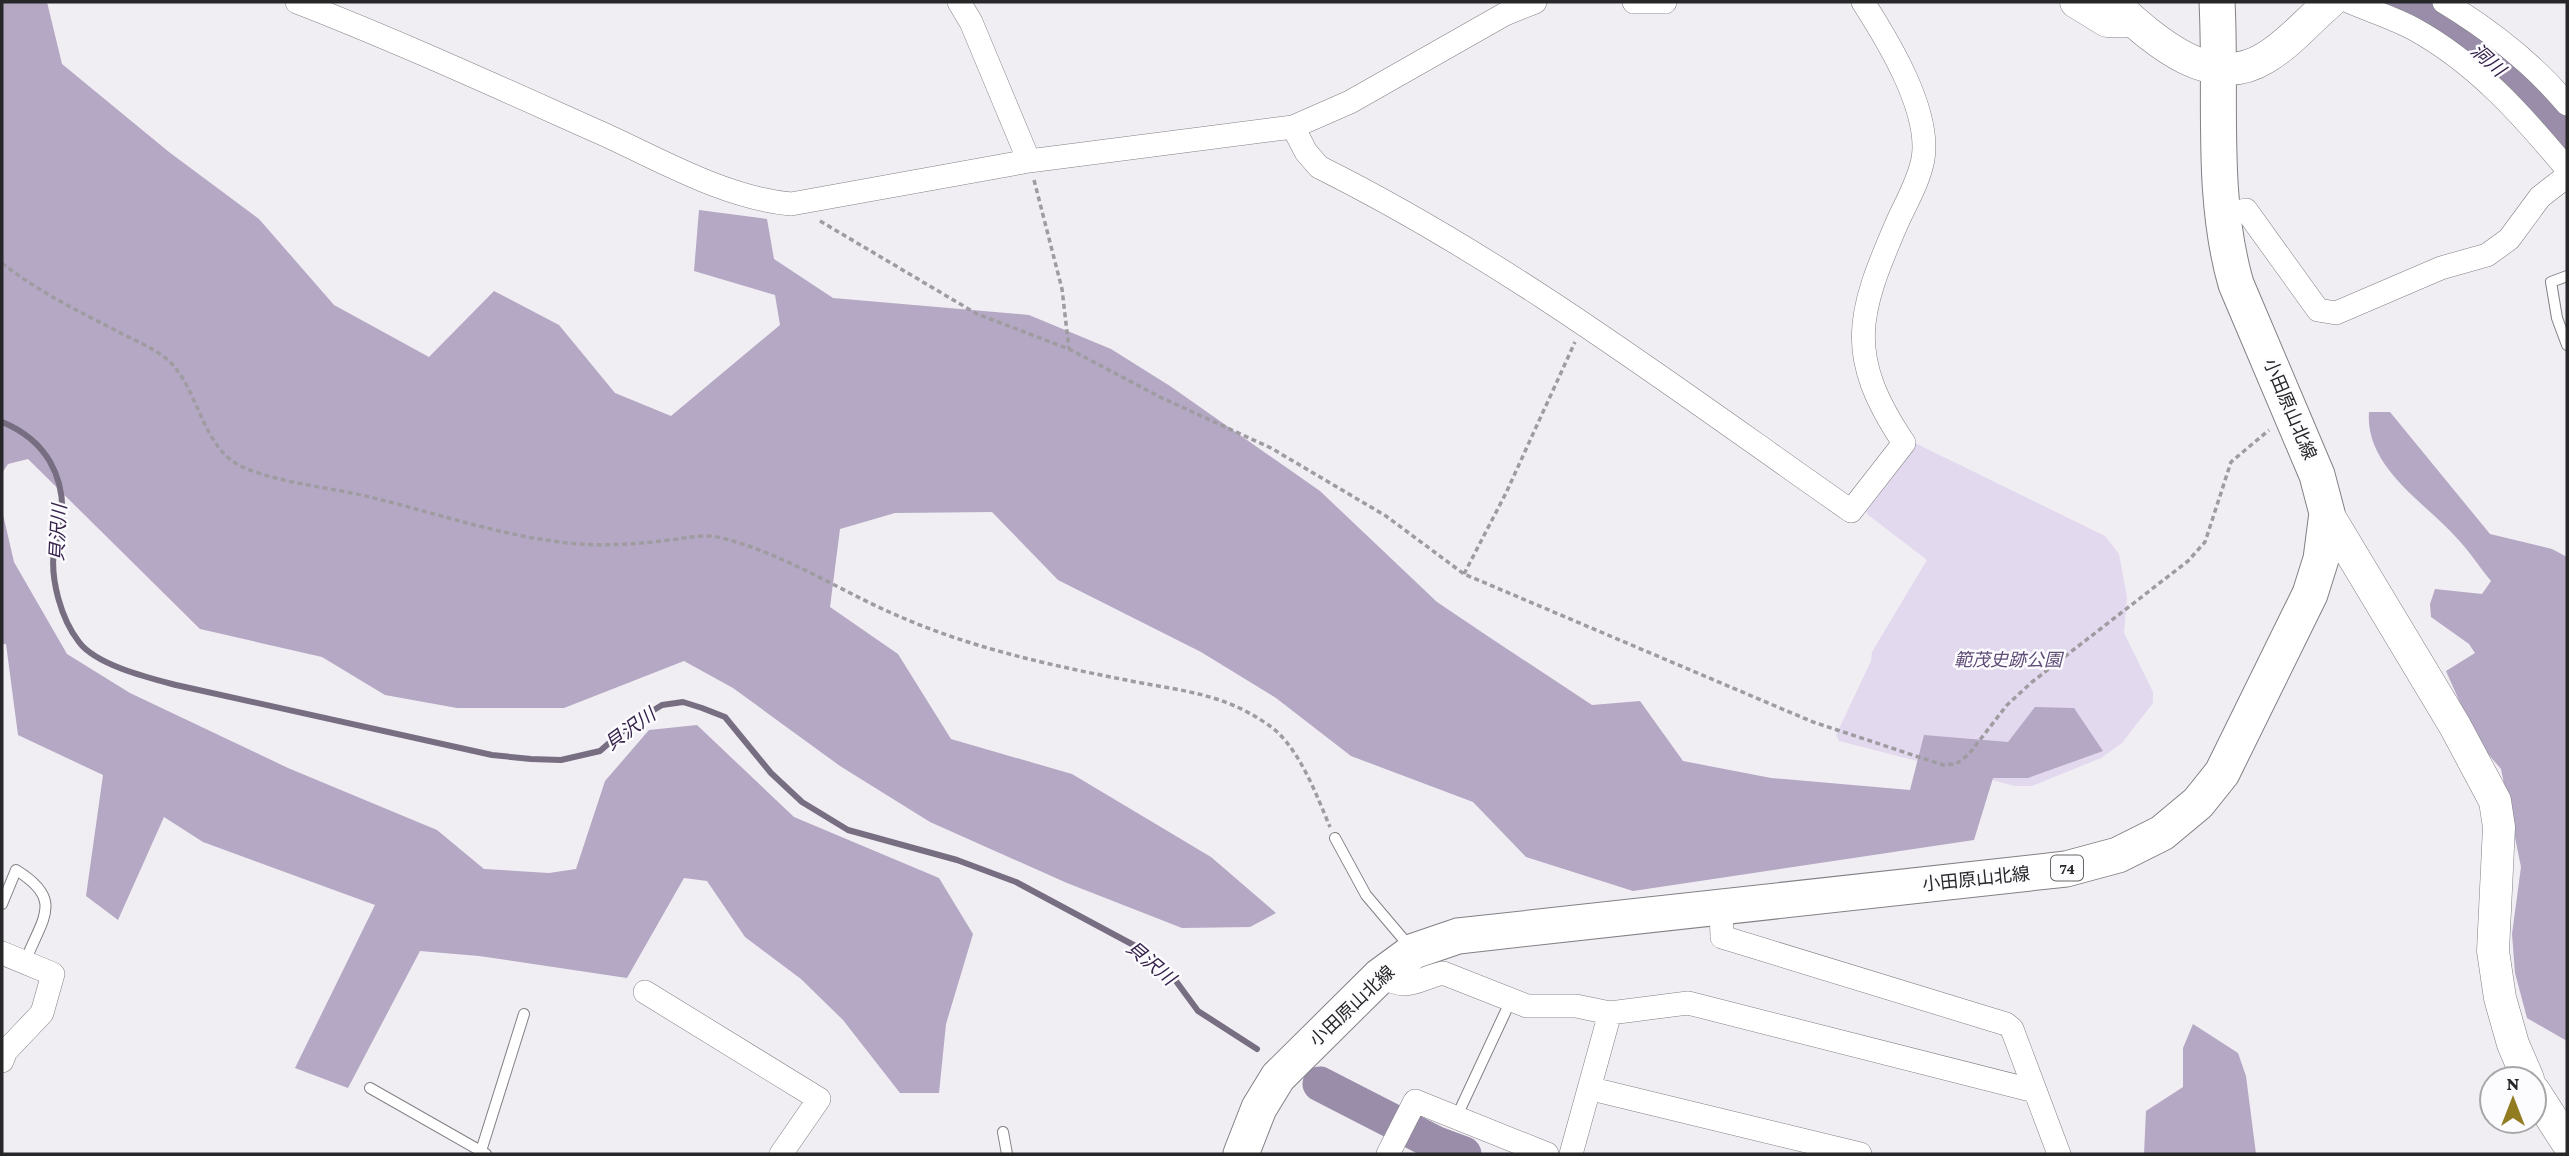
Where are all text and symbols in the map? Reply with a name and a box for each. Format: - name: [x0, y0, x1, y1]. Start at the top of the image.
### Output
- water label: 洞川: [2467, 39, 2511, 82]
- street label: 小田原山北線: [2260, 355, 2320, 463]
- water label: 貝沢川: [46, 502, 70, 562]
- park label: 範茂史跡公園: [1954, 650, 2065, 670]
- water label: 貝沢川: [601, 703, 661, 754]
- road number: 74: [2051, 856, 2083, 880]
- street label: 小田原山北線: [1921, 863, 2031, 895]
- water label: 貝沢川: [1122, 937, 1181, 991]
- street label: 小田原山北線: [1306, 962, 1398, 1050]
- north arrow: [2478, 1065, 2548, 1135]
- text: N: [2507, 1073, 2520, 1094]

